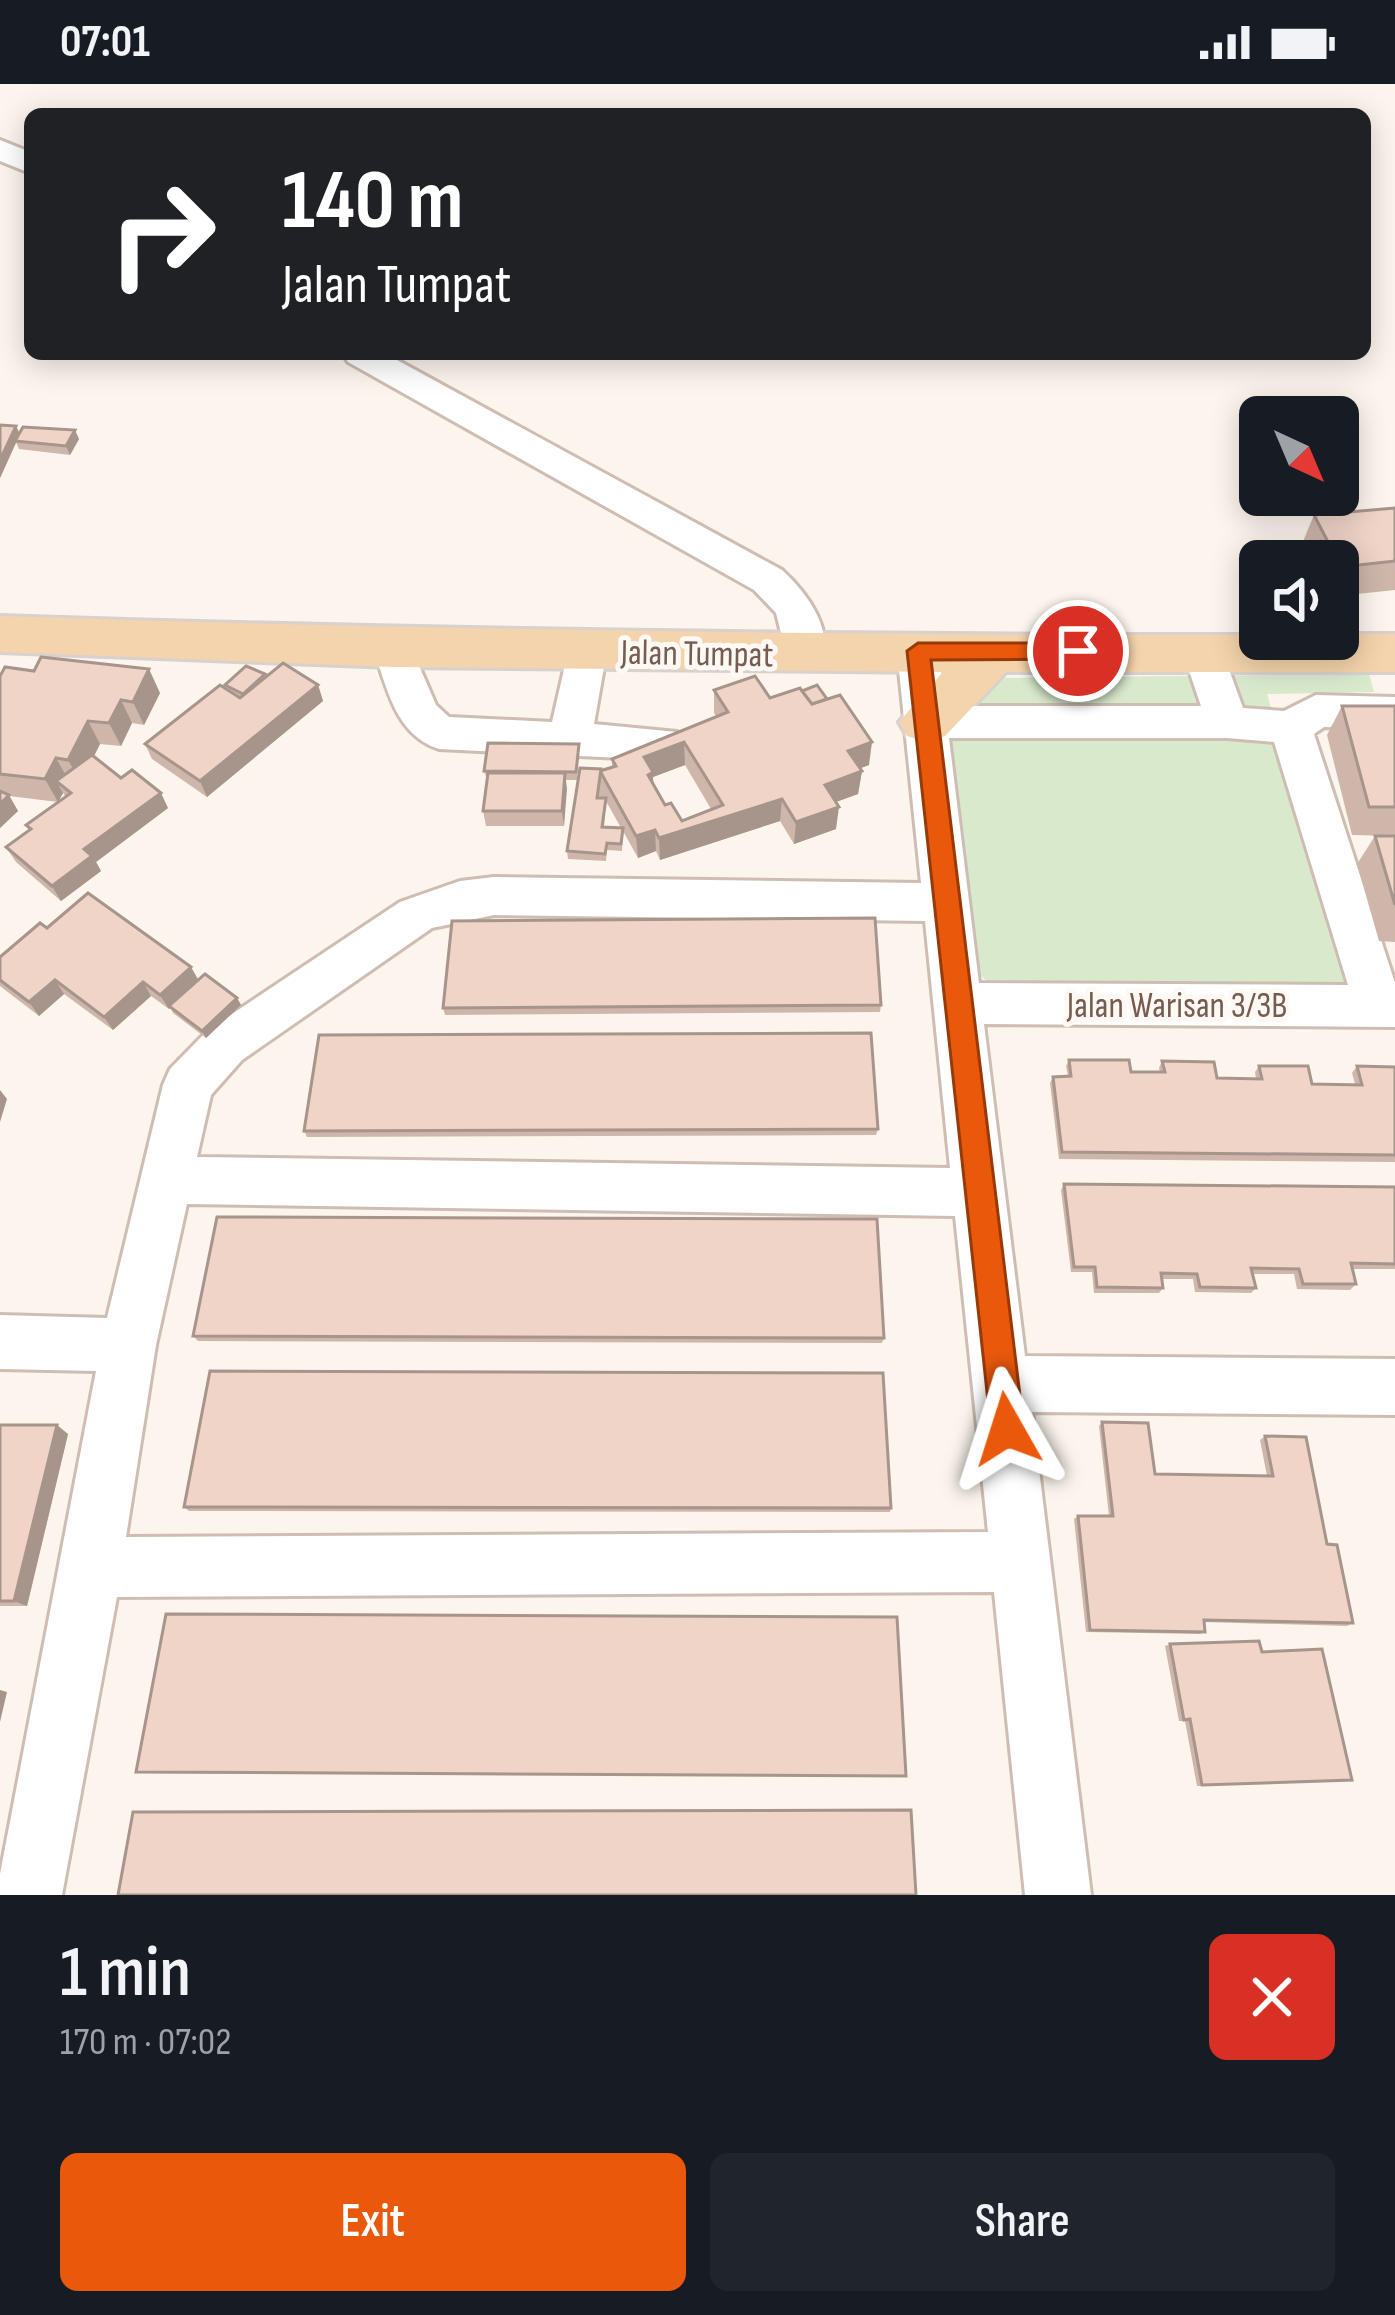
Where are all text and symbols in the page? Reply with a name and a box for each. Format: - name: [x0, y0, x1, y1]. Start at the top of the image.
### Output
- text: 07:01: [60, 15, 150, 70]
- text: 140 m: [282, 151, 463, 252]
- icon: right: [84, 156, 240, 312]
- text: Jalan Tumpat: [282, 253, 511, 318]
- north arrow: [1239, 396, 1359, 516]
- map controls: [1239, 396, 1359, 660]
- button: sound: [1239, 540, 1359, 660]
- pin: [1027, 600, 1129, 702]
- icon: arrive: [1045, 618, 1111, 684]
- street label: Jalan Tumpat: [619, 632, 774, 677]
- street label: Jalan Warisan 3/3B: [1066, 985, 1287, 1028]
- position arrow: [944, 1366, 1070, 1492]
- text: 1 min: [60, 1930, 191, 2017]
- button: close: [1209, 1934, 1335, 2060]
- text: 170 m · 07:02: [60, 2019, 231, 2066]
- button: Exit: [60, 2153, 686, 2291]
- button: Share: [710, 2153, 1335, 2291]

